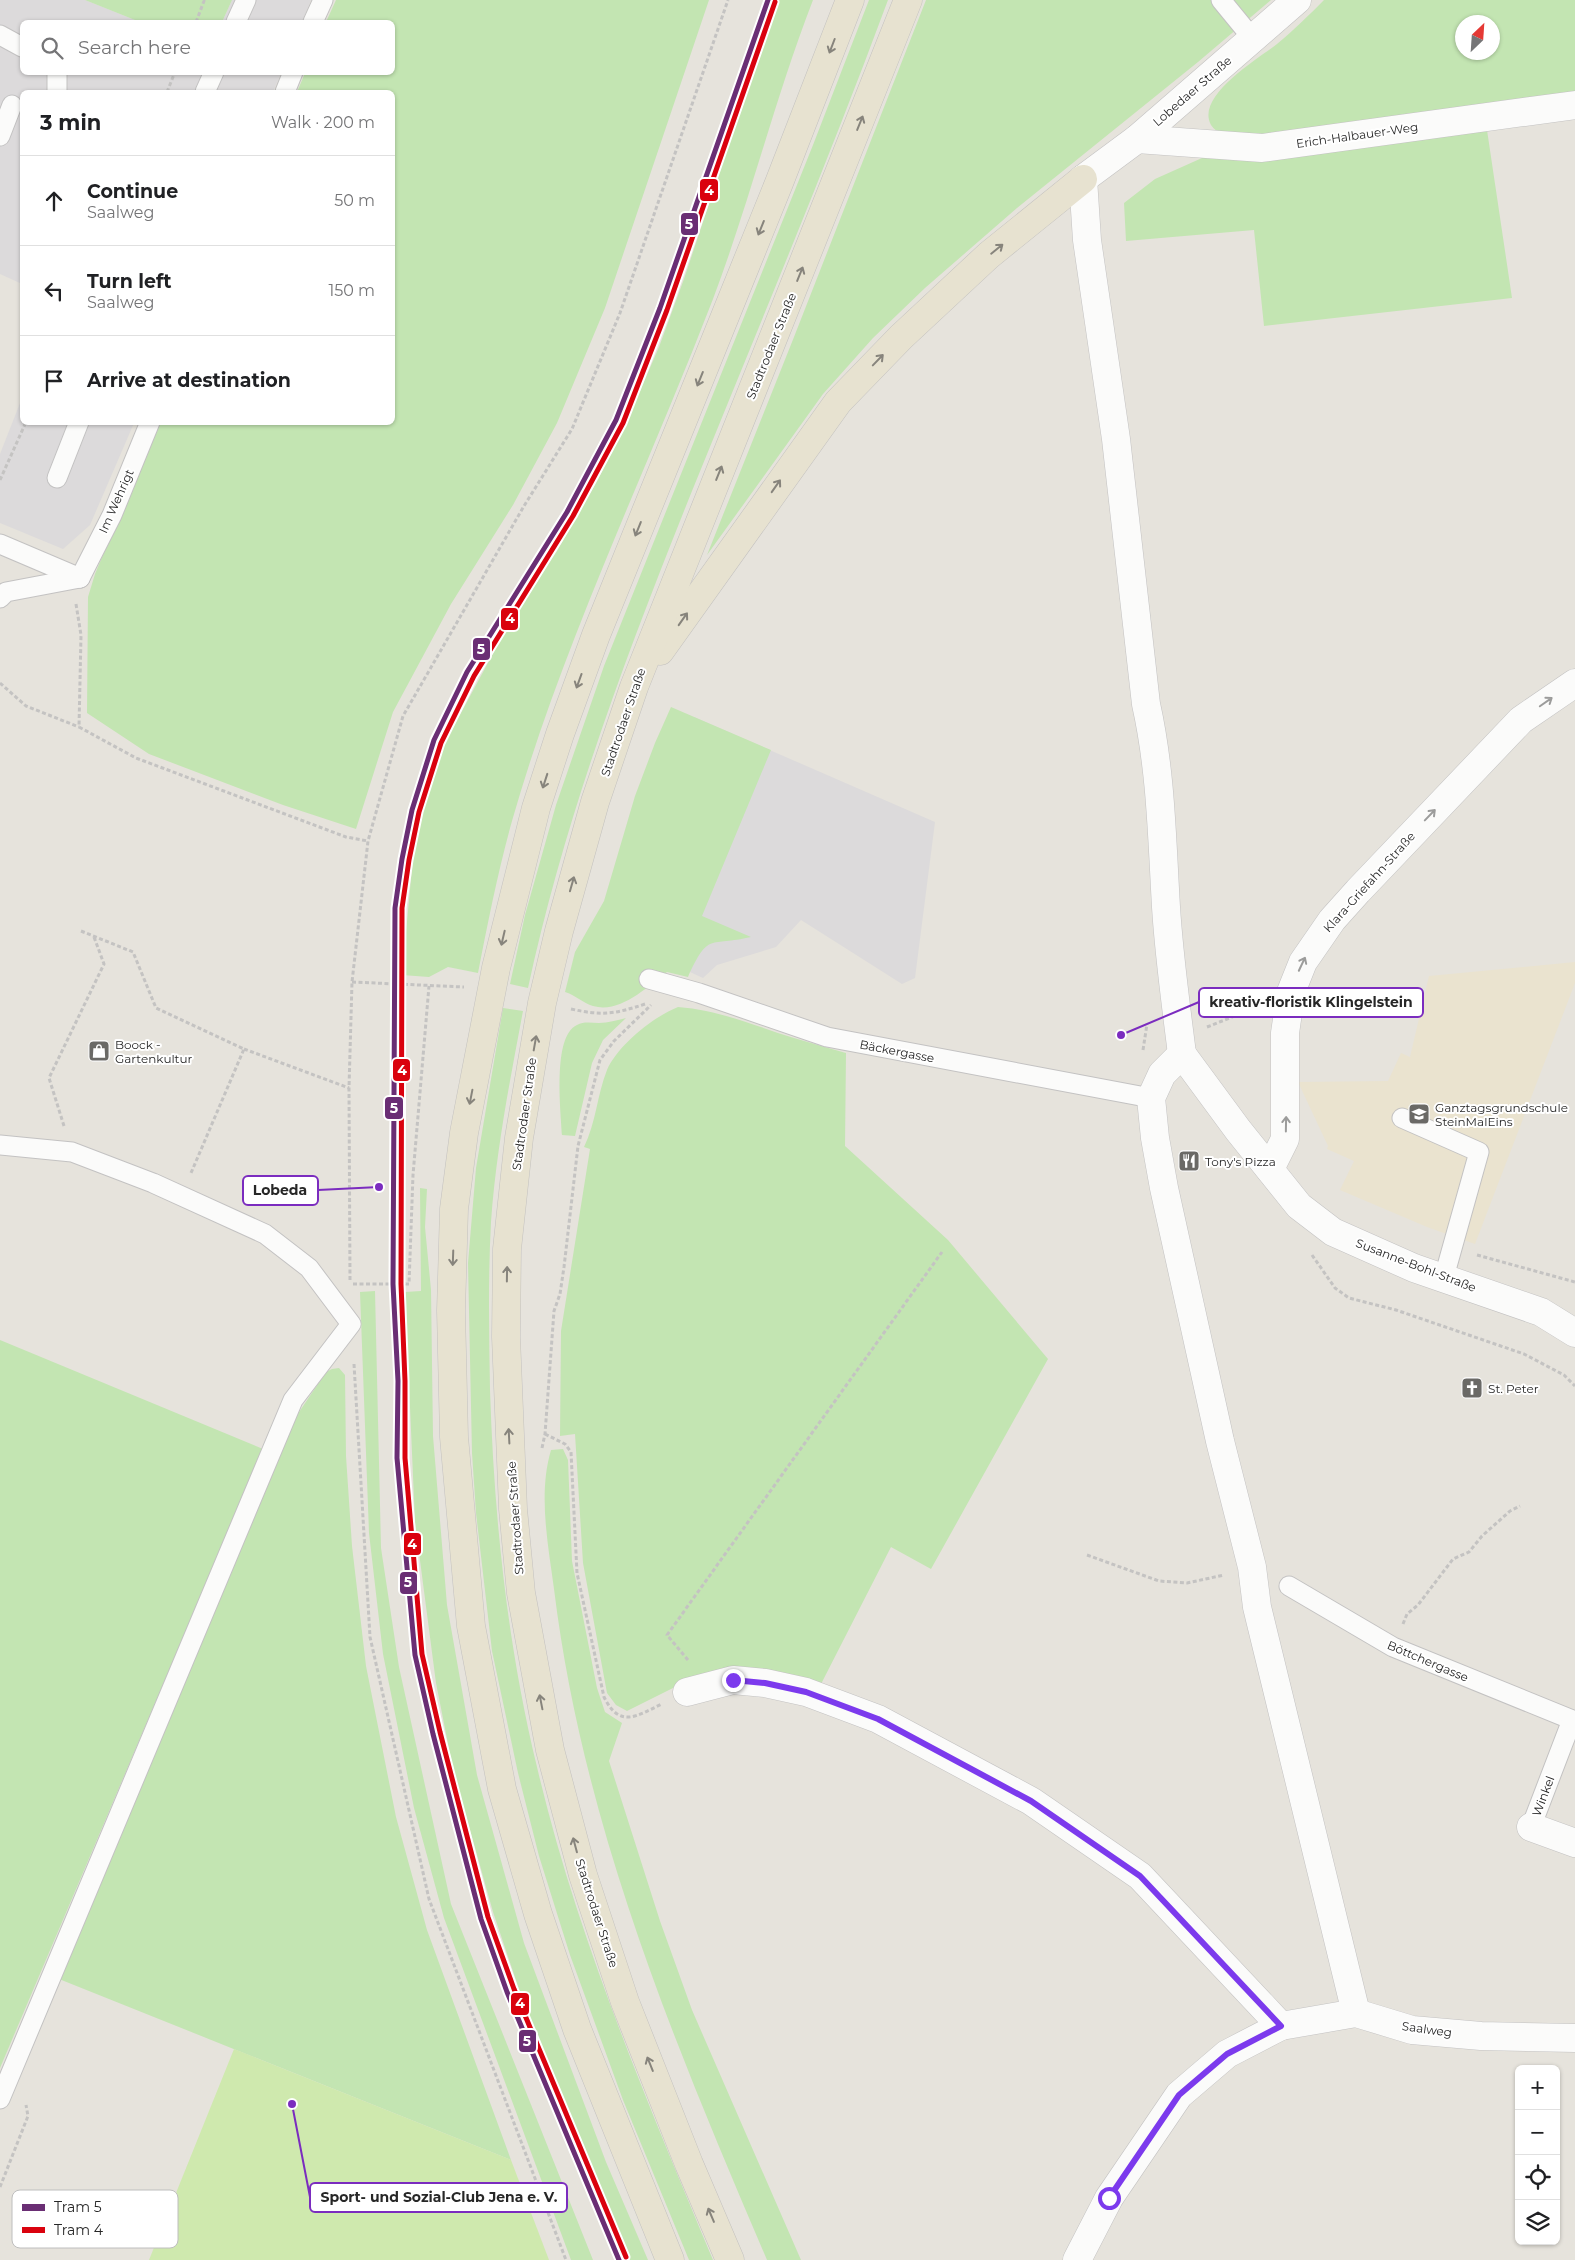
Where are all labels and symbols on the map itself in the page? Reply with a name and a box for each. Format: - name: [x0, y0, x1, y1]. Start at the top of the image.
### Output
- north arrow: [1455, 15, 1500, 60]
- one-way arrow: [827, 38, 836, 53]
- street label: Lobedaer Straße: [1150, 53, 1234, 129]
- one-way arrow: [856, 116, 865, 131]
- street label: Erich-Halbauer-Weg: [1295, 119, 1419, 151]
- line badge: 4: [699, 178, 719, 202]
- text: 4: [704, 181, 714, 199]
- line badge: 5: [680, 212, 699, 236]
- text: 5: [685, 215, 693, 233]
- one-way arrow: [756, 220, 765, 235]
- one-way arrow: [990, 243, 1003, 254]
- one-way arrow: [796, 267, 805, 282]
- street label: Stadtrodaer Straße: [743, 291, 799, 401]
- one-way arrow: [872, 354, 884, 366]
- one-way arrow: [694, 371, 704, 386]
- one-way arrow: [715, 466, 724, 482]
- street label: Im Wehrigt: [95, 467, 137, 535]
- one-way arrow: [771, 479, 781, 493]
- one-way arrow: [633, 521, 643, 536]
- line badge: 4: [500, 607, 519, 631]
- text: 4: [505, 609, 515, 627]
- one-way arrow: [677, 613, 688, 626]
- line badge: 5: [472, 637, 491, 661]
- text: 5: [477, 640, 485, 658]
- street label: Stadtrodaer Straße: [597, 666, 649, 778]
- one-way arrow: [574, 672, 583, 688]
- one-way arrow: [1539, 697, 1553, 707]
- one-way arrow: [539, 772, 549, 788]
- one-way arrow: [1424, 809, 1436, 821]
- street label: Klara-Griefahn-Straße: [1320, 829, 1418, 935]
- one-way arrow: [567, 877, 577, 893]
- one-way arrow: [498, 929, 507, 945]
- one-way arrow: [1298, 957, 1308, 972]
- callout: kreativ-floristik Klingelstein: [1199, 988, 1423, 1017]
- text: kreativ-floristik Klingelstein: [1209, 993, 1413, 1011]
- one-way arrow: [530, 1036, 540, 1052]
- street label: Bäckergasse: [858, 1036, 936, 1066]
- place label: Boock - Gartenkultur: [115, 1037, 193, 1066]
- shop icon: Boock - Gartenkultur: [87, 1039, 111, 1063]
- street label: Stadtrodaer Straße: [509, 1057, 539, 1171]
- line badge: 4: [392, 1058, 411, 1082]
- text: 4: [397, 1061, 407, 1079]
- one-way arrow: [466, 1089, 475, 1105]
- line badge: 5: [384, 1096, 404, 1120]
- text: 5: [390, 1099, 398, 1117]
- place label: Ganztagsgrundschule SteinMalEins: [1435, 1100, 1568, 1129]
- school or university icon: Ganztagsgrundschule SteinMalEins: [1407, 1102, 1431, 1126]
- one-way arrow: [1281, 1116, 1291, 1132]
- restaurant icon: Tony's Pizza: [1177, 1149, 1201, 1173]
- place label: Tony's Pizza: [1205, 1154, 1276, 1169]
- callout: Lobeda: [243, 1176, 318, 1205]
- text: Lobeda: [253, 1181, 307, 1199]
- street label: Susanne-Bohl-Straße: [1354, 1235, 1478, 1295]
- one-way arrow: [448, 1250, 457, 1266]
- one-way arrow: [502, 1266, 512, 1282]
- church icon: St. Peter: [1460, 1376, 1484, 1400]
- place label: St. Peter: [1488, 1381, 1539, 1396]
- one-way arrow: [504, 1429, 513, 1445]
- street label: Stadtrodaer Straße: [504, 1461, 526, 1575]
- line badge: 4: [403, 1532, 422, 1556]
- text: 4: [407, 1535, 417, 1553]
- line badge: 5: [399, 1571, 418, 1595]
- text: 5: [404, 1573, 412, 1591]
- street label: Böttchergasse: [1385, 1637, 1471, 1685]
- route end: [722, 1669, 745, 1692]
- one-way arrow: [535, 1694, 545, 1710]
- street label: Winkel: [1528, 1774, 1558, 1818]
- one-way arrow: [570, 1837, 579, 1853]
- street label: Stadtrodaer Straße: [572, 1857, 622, 1969]
- line badge: 4: [510, 1992, 530, 2016]
- text: 4: [515, 1994, 525, 2012]
- street label: Saalweg: [1401, 2018, 1453, 2040]
- line badge: 5: [518, 2029, 537, 2053]
- text: 5: [523, 2032, 531, 2050]
- one-way arrow: [645, 2057, 654, 2073]
- callout: Sport- und Sozial-Club Jena e. V.: [310, 2183, 567, 2212]
- route start: [1098, 2187, 1121, 2210]
- text: Sport- und Sozial-Club Jena e. V.: [321, 2188, 558, 2206]
- legend: [12, 2190, 178, 2248]
- text: Tram 5: [54, 2198, 102, 2216]
- one-way arrow: [706, 2208, 715, 2223]
- text: Tram 4: [54, 2221, 104, 2239]

